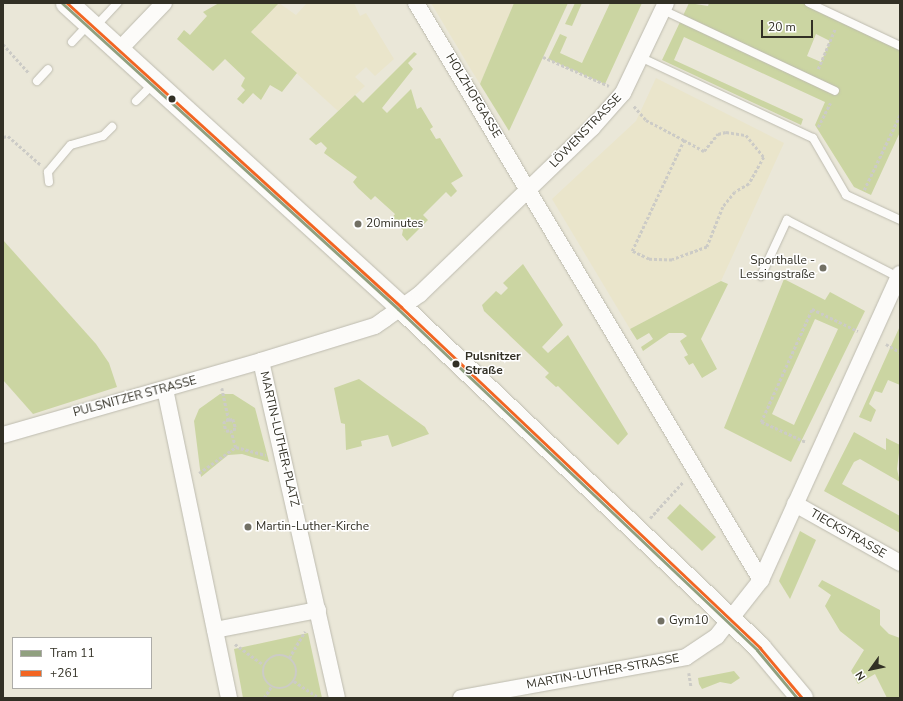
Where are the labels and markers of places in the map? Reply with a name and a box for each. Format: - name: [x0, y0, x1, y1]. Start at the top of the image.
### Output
- unlabelled marker: [167, 94, 177, 104]
- place label: 20minutes: [366, 217, 423, 231]
- marker: 20minutes: [353, 219, 363, 229]
- place label: Sporthalle - Lessingstraße: [740, 254, 815, 282]
- marker: Sporthalle - Lessingstraße: [818, 263, 828, 273]
- place label: Pulsnitzer Straße: [465, 350, 521, 378]
- marker: Pulsnitzer Straße: [450, 358, 462, 370]
- place label: Martin-Luther-Kirche: [256, 520, 369, 534]
- marker: Martin-Luther-Kirche: [243, 522, 253, 532]
- place label: Gym10: [669, 614, 709, 628]
- marker: Gym10: [656, 616, 666, 626]

